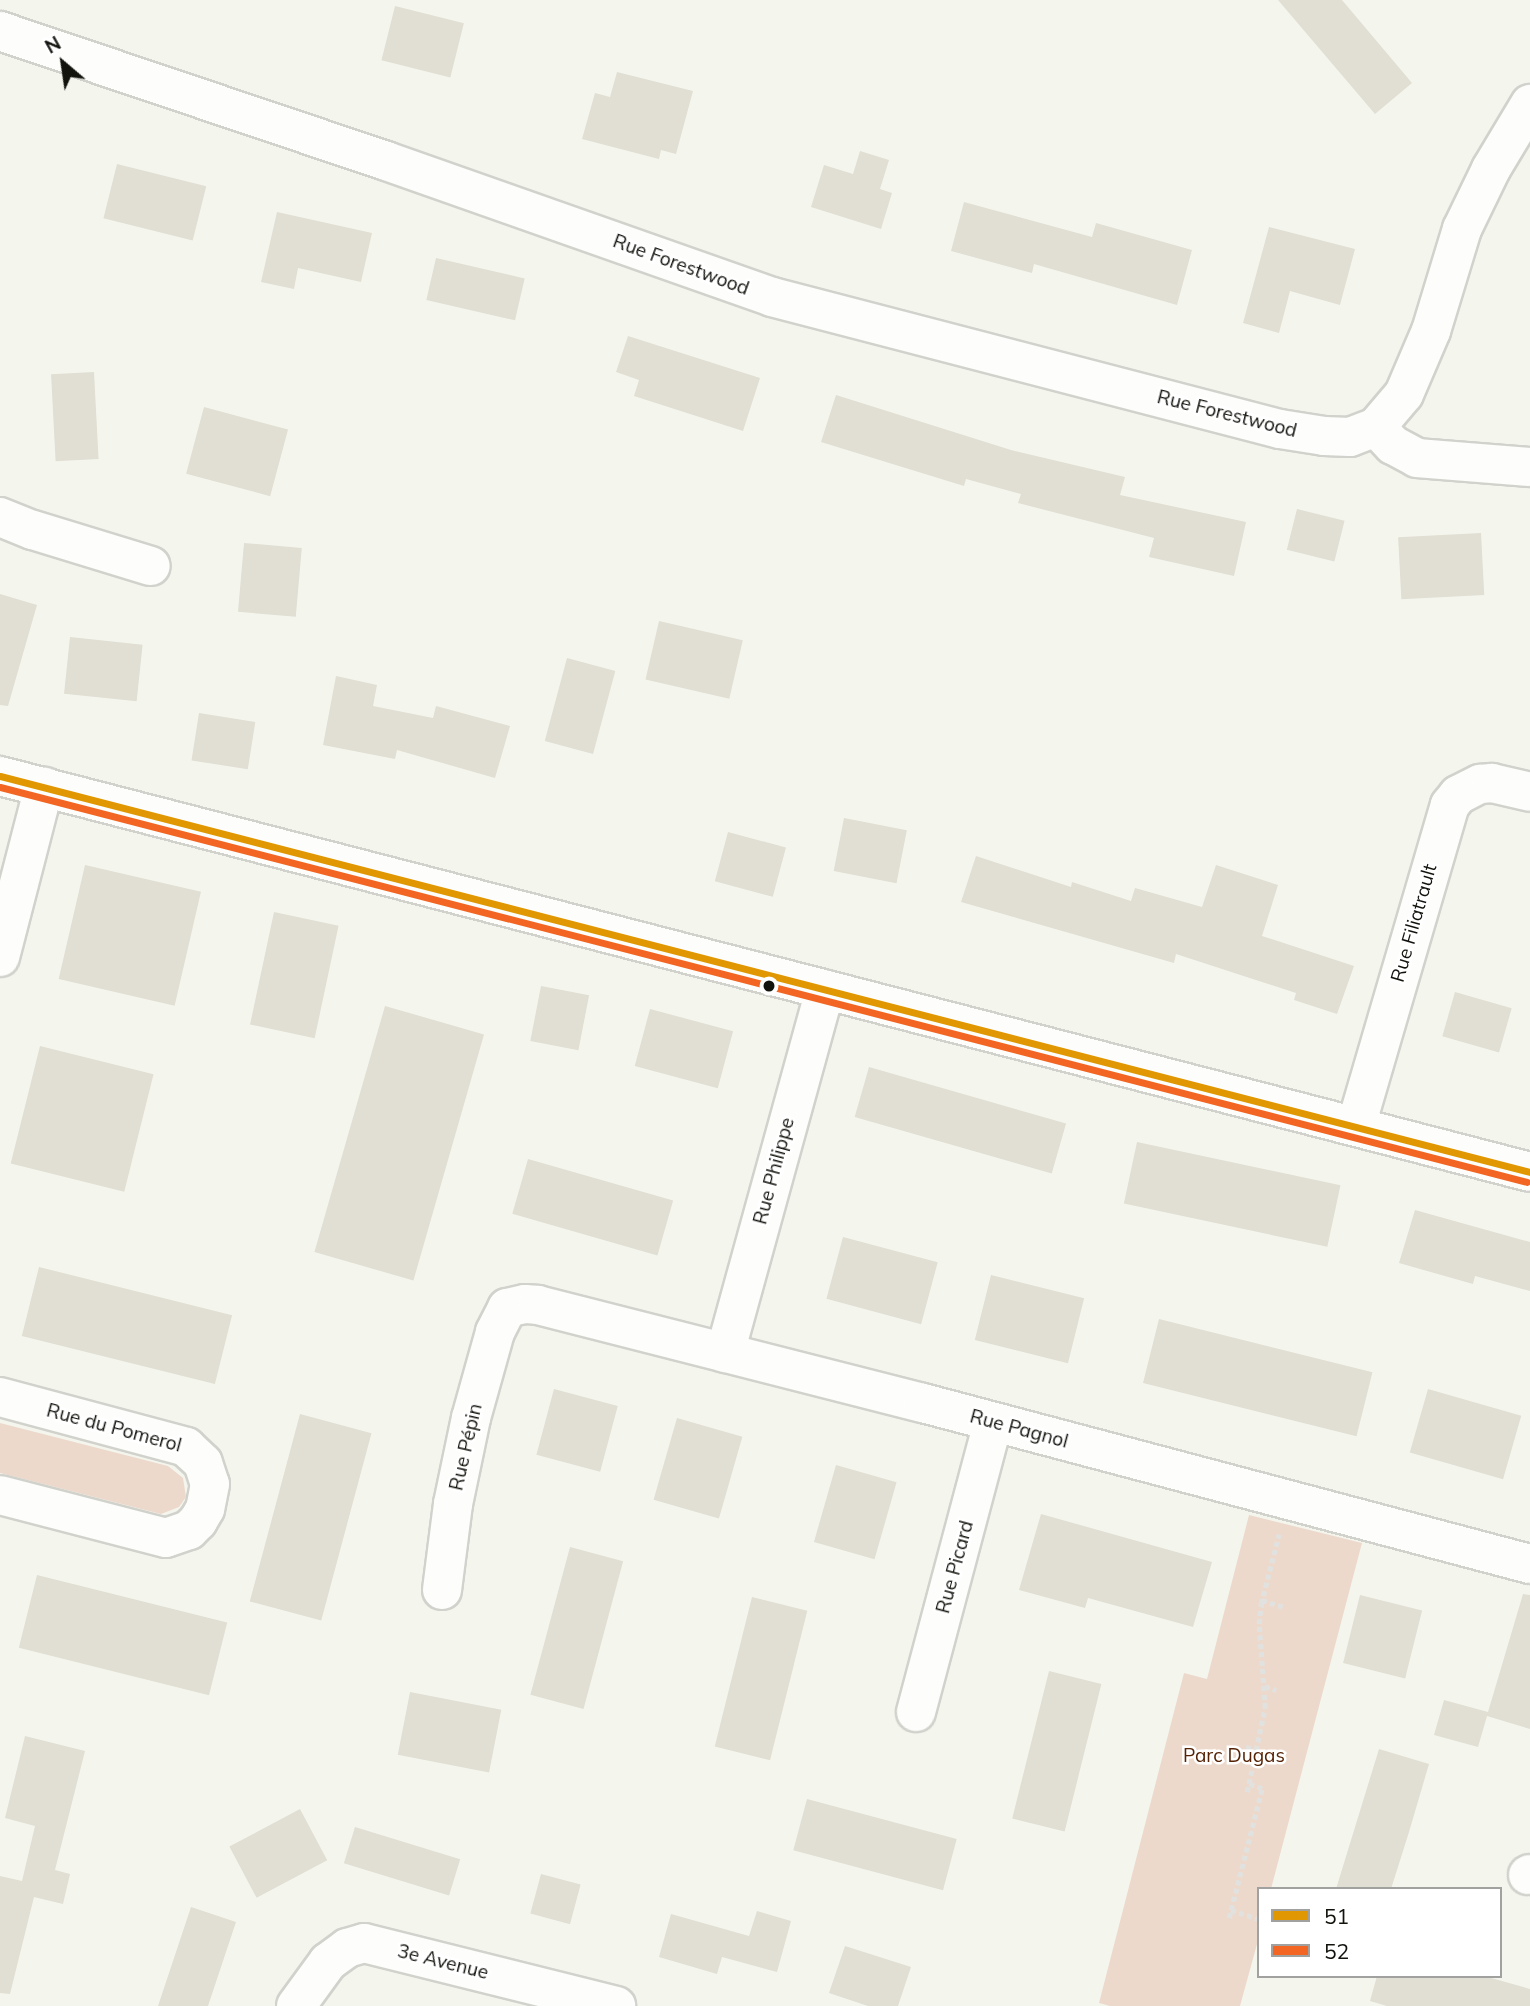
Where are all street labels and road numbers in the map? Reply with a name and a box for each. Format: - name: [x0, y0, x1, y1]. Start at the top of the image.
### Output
- street label: Rue Forestwood: [610, 230, 752, 300]
- street label: Rue Forestwood: [1155, 386, 1299, 442]
- street label: Rue Filiatrault: [1386, 861, 1442, 985]
- street label: Rue Philippe: [749, 1115, 799, 1227]
- street label: Rue du Pomerol: [44, 1399, 184, 1457]
- street label: Rue Pépin: [445, 1401, 487, 1493]
- street label: Rue Pagnol: [967, 1405, 1071, 1453]
- street label: Rue Picard: [932, 1518, 978, 1616]
- street label: 3e Avenue: [395, 1940, 491, 1984]

